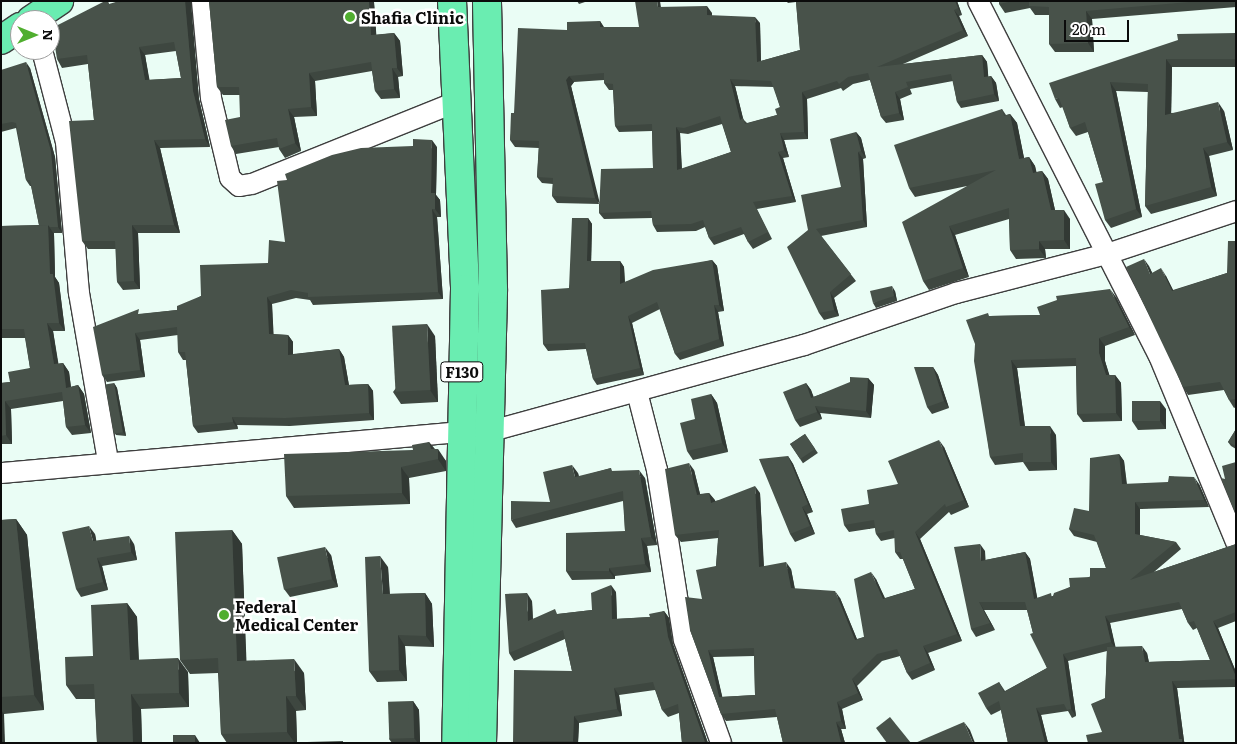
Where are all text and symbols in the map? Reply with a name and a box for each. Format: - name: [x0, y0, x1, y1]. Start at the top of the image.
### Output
- place label: Shafia Clinic: [361, 7, 464, 27]
- north arrow: [10, 10, 60, 60]
- marker: Shafia Clinic: [343, 10, 357, 24]
- scale bar: [1067, 10, 1132, 42]
- text: 20 m: [1072, 17, 1106, 40]
- text: N: [39, 29, 59, 41]
- road number: F130: [440, 360, 484, 384]
- place label: Federal Medical Center: [235, 596, 358, 634]
- marker: Federal Medical Center: [217, 608, 231, 622]

